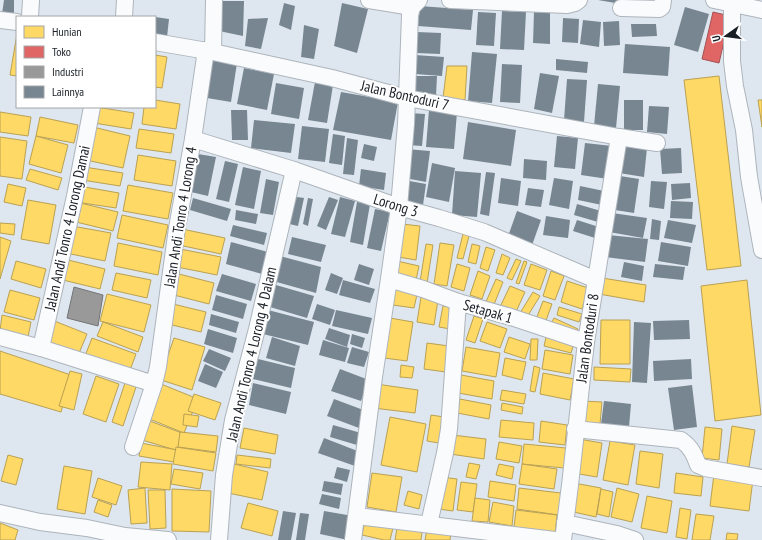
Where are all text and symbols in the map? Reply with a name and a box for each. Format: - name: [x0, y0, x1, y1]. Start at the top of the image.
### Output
- legend: [16, 16, 156, 108]
- north arrow: [706, 16, 746, 56]
- text: Hunian: [52, 24, 82, 39]
- text: U: [709, 34, 724, 43]
- text: Toko: [52, 44, 71, 59]
- text: Industri: [52, 64, 84, 79]
- street label: Jalan Bontoduri 7: [358, 75, 451, 114]
- text: Lainnya: [52, 84, 84, 99]
- street label: Jalan Andi Tonro 4 Lorong Damai: [40, 144, 94, 313]
- street label: Jalan Andi Tonro 4 Lorong 4: [159, 145, 201, 290]
- street label: Lorong 3: [371, 189, 421, 221]
- street label: Jalan Andi Tonro 4 Lorong 4 Dalam: [221, 265, 280, 444]
- street label: Jalan Bontoduri 8: [571, 292, 603, 385]
- street label: Setapak 1: [461, 295, 515, 327]

